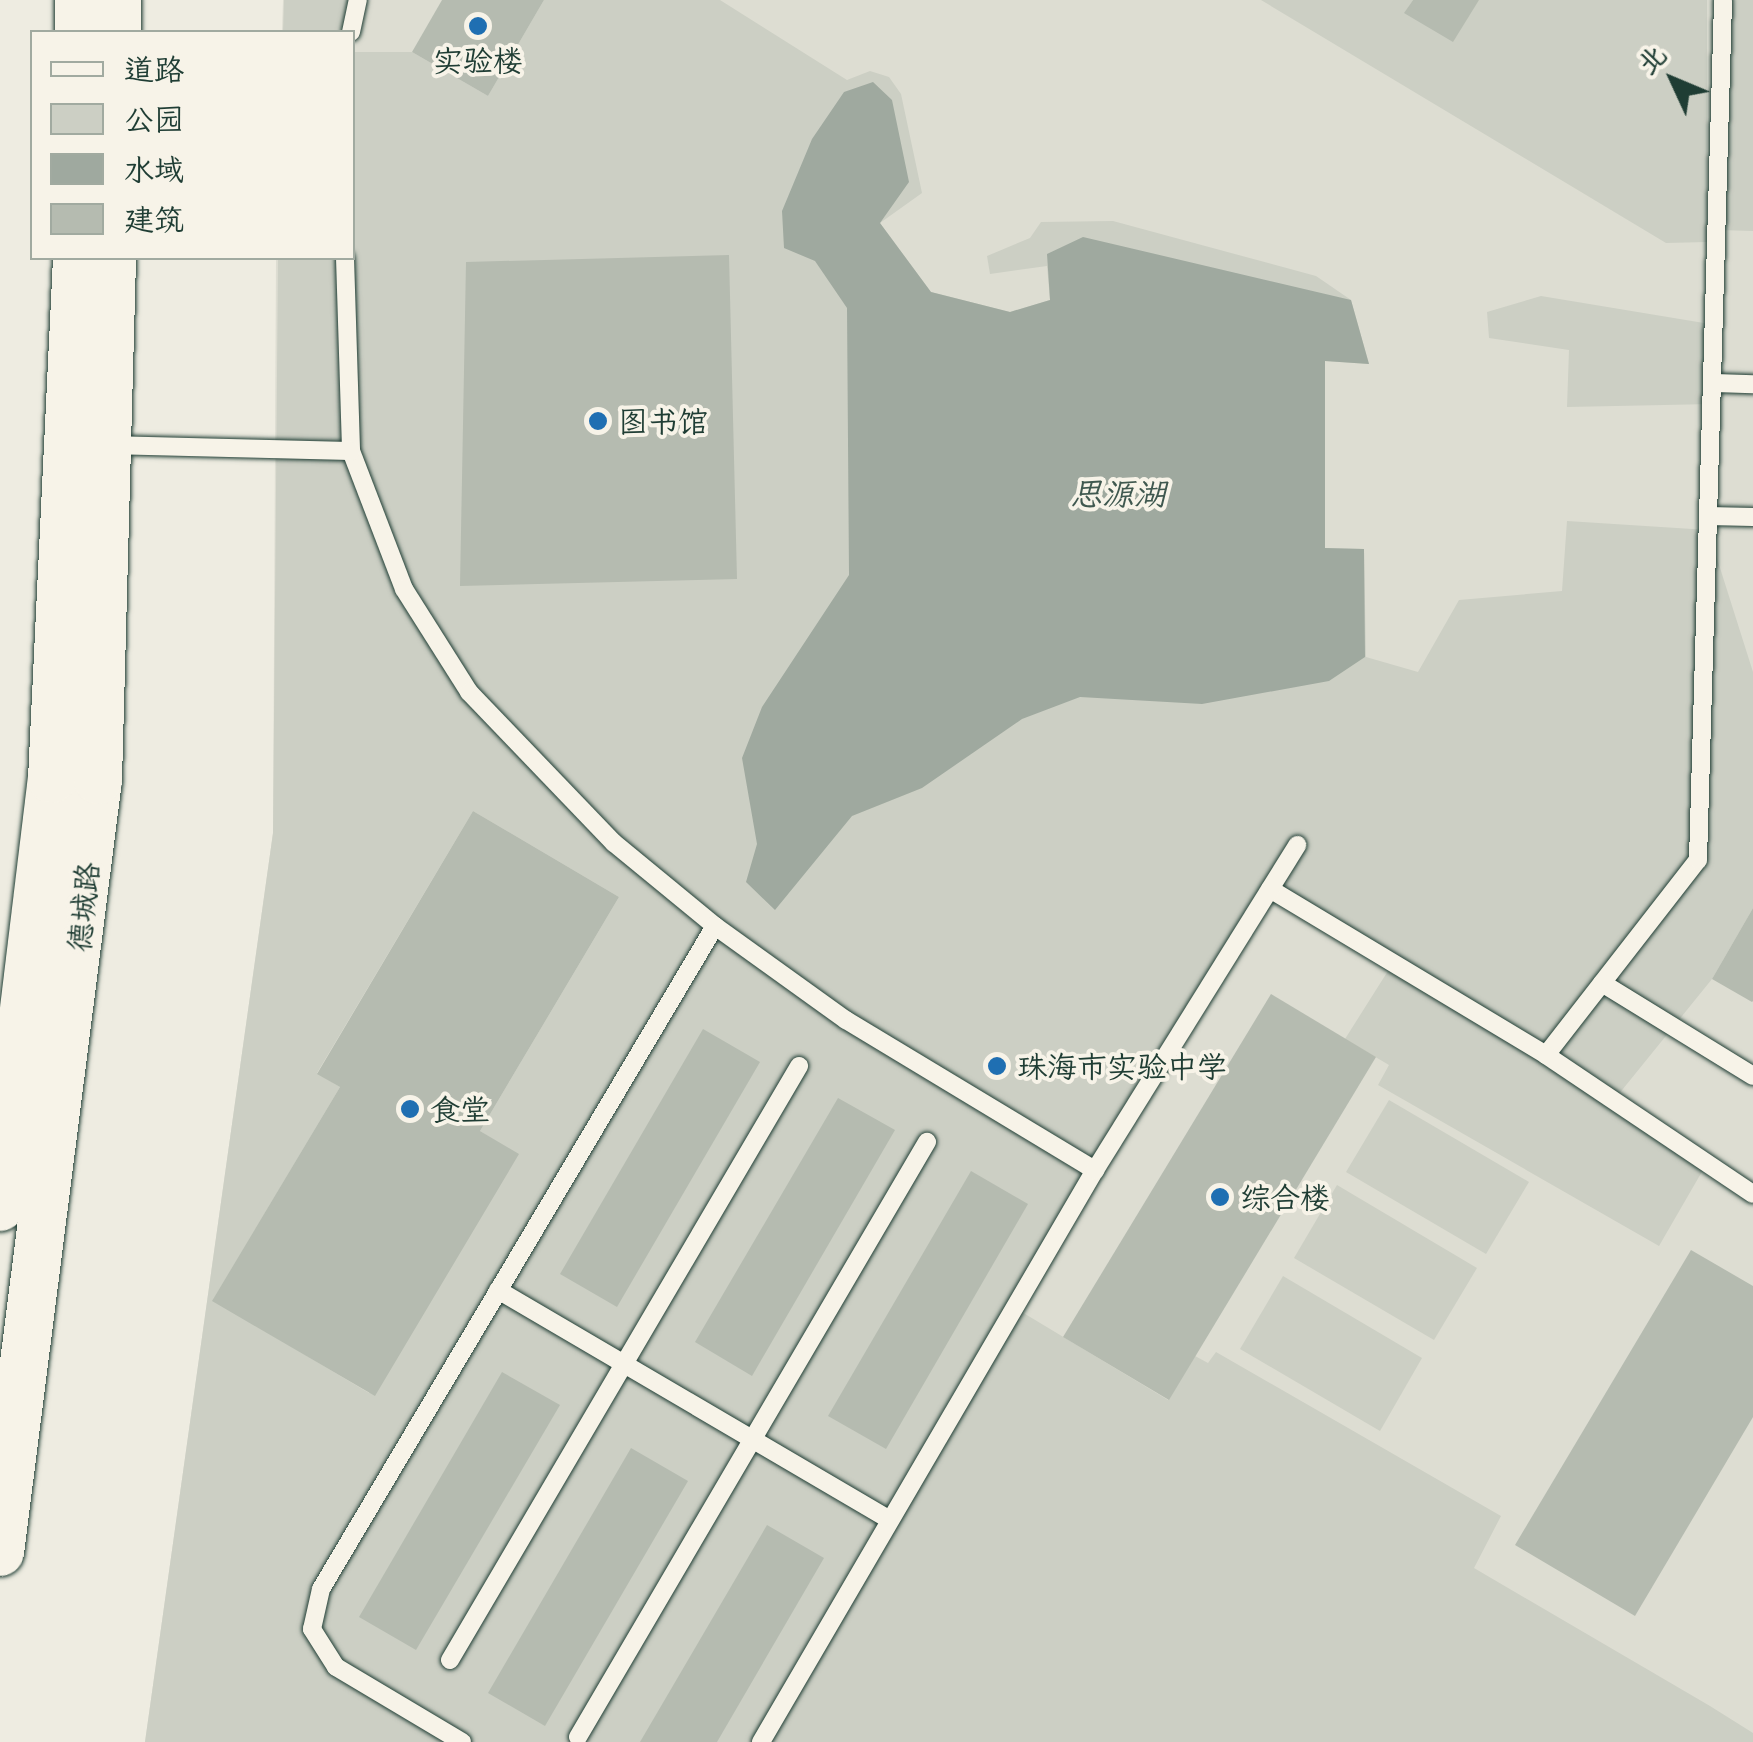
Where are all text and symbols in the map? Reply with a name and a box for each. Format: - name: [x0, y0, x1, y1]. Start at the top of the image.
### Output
- marker: 实验楼: [467, 15, 489, 37]
- legend: [30, 30, 355, 260]
- north arrow: [1623, 30, 1723, 130]
- text: 北: [1628, 36, 1675, 82]
- place label: 实验楼: [433, 42, 523, 78]
- text: 道路: [124, 49, 184, 89]
- text: 公园: [124, 99, 184, 139]
- text: 水域: [124, 149, 184, 189]
- text: 建筑: [124, 199, 184, 239]
- place label: 图书馆: [618, 403, 708, 439]
- marker: 图书馆: [587, 410, 609, 432]
- water label: 思源湖: [1070, 475, 1166, 513]
- street label: 德城路: [60, 860, 106, 954]
- place label: 珠海市实验中学: [1017, 1048, 1227, 1084]
- marker: 珠海市实验中学: [986, 1055, 1008, 1077]
- place label: 食堂: [430, 1091, 490, 1127]
- marker: 食堂: [399, 1098, 421, 1120]
- place label: 综合楼: [1240, 1179, 1330, 1215]
- marker: 综合楼: [1209, 1186, 1231, 1208]

